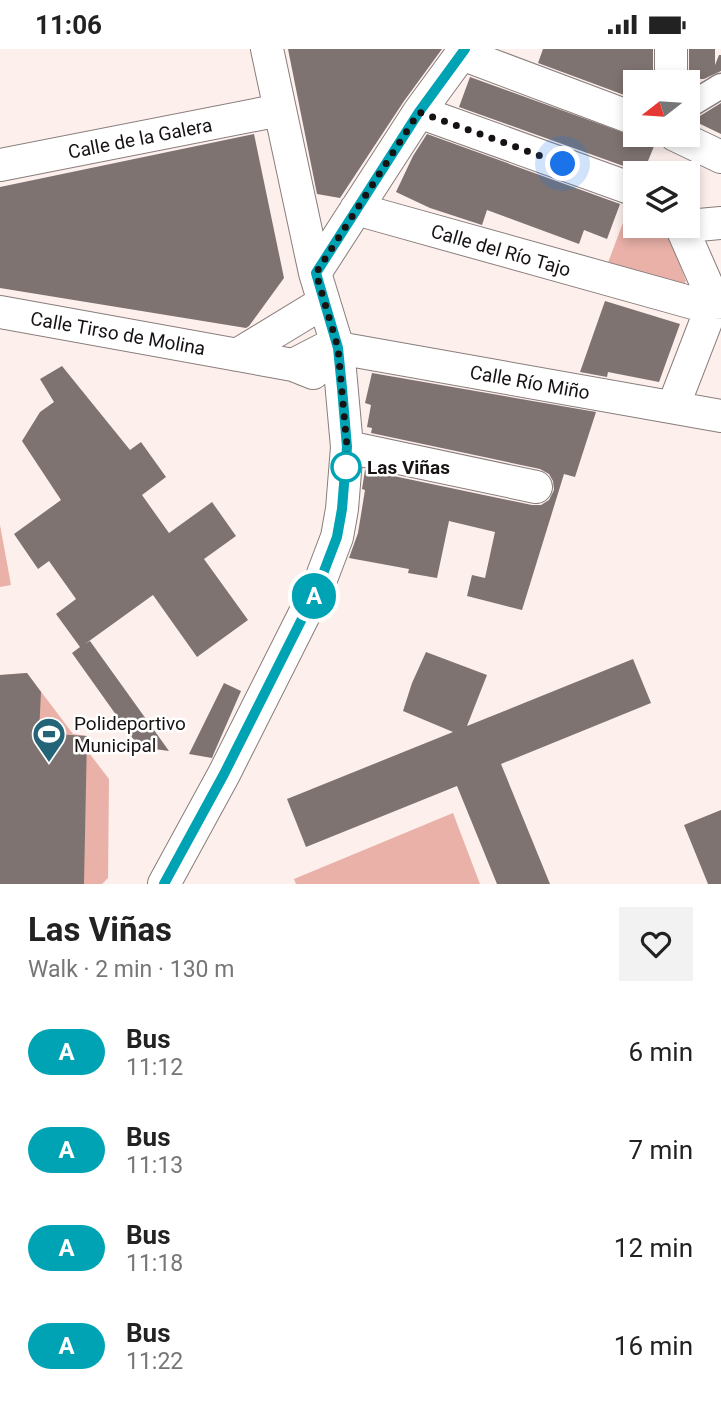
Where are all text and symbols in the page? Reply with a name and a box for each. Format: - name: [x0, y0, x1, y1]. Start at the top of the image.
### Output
- text: 11:06: [35, 10, 102, 40]
- north arrow: [623, 70, 700, 147]
- map controls: [623, 70, 700, 238]
- street label: Calle de la Galera: [66, 113, 214, 164]
- your location: [545, 146, 580, 181]
- button: layers: [623, 161, 700, 238]
- street label: Calle del Río Tajo: [428, 220, 573, 281]
- street label: Calle Tirso de Molina: [29, 307, 207, 360]
- street label: Calle Río Miño: [468, 361, 592, 404]
- marker: Las Viñas: [331, 452, 361, 482]
- place label: Las Viñas: [367, 456, 450, 479]
- line badge: A: [291, 573, 337, 619]
- text: A: [306, 582, 322, 610]
- place label: Polideportivo Municipal: [74, 712, 186, 757]
- sports icon: Polideportivo Municipal: [30, 715, 68, 764]
- button: heart: [619, 907, 693, 981]
- text: Las Viñas: [28, 910, 172, 949]
- text: Walk · 2 min · 130 m: [28, 956, 234, 983]
- text: Bus: [126, 1024, 171, 1054]
- text: 6 min: [628, 1037, 693, 1067]
- text: A: [58, 1038, 75, 1066]
- text: 11:12: [126, 1054, 183, 1081]
- text: Bus: [126, 1122, 171, 1152]
- text: 7 min: [628, 1135, 693, 1165]
- text: A: [58, 1136, 75, 1164]
- text: 11:13: [126, 1152, 183, 1179]
- text: Bus: [126, 1220, 171, 1250]
- text: 12 min: [614, 1233, 693, 1263]
- text: A: [58, 1234, 75, 1262]
- text: 11:18: [126, 1250, 183, 1277]
- text: Bus: [126, 1318, 171, 1348]
- text: 16 min: [614, 1331, 693, 1361]
- text: A: [58, 1332, 75, 1360]
- text: 11:22: [126, 1348, 183, 1375]

